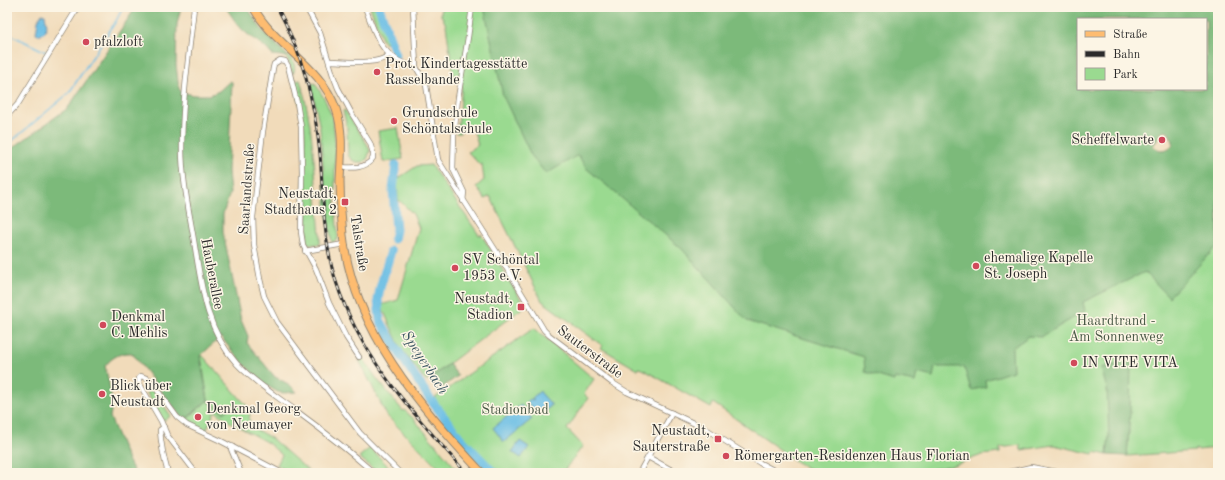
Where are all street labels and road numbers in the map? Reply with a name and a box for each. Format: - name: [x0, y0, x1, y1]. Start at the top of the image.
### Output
- street label: Saarlandstraße: [237, 143, 257, 235]
- street label: Talstraße: [348, 214, 370, 272]
- street label: Hauberallee: [198, 237, 226, 311]
- street label: Sauterstraße: [555, 323, 625, 381]

